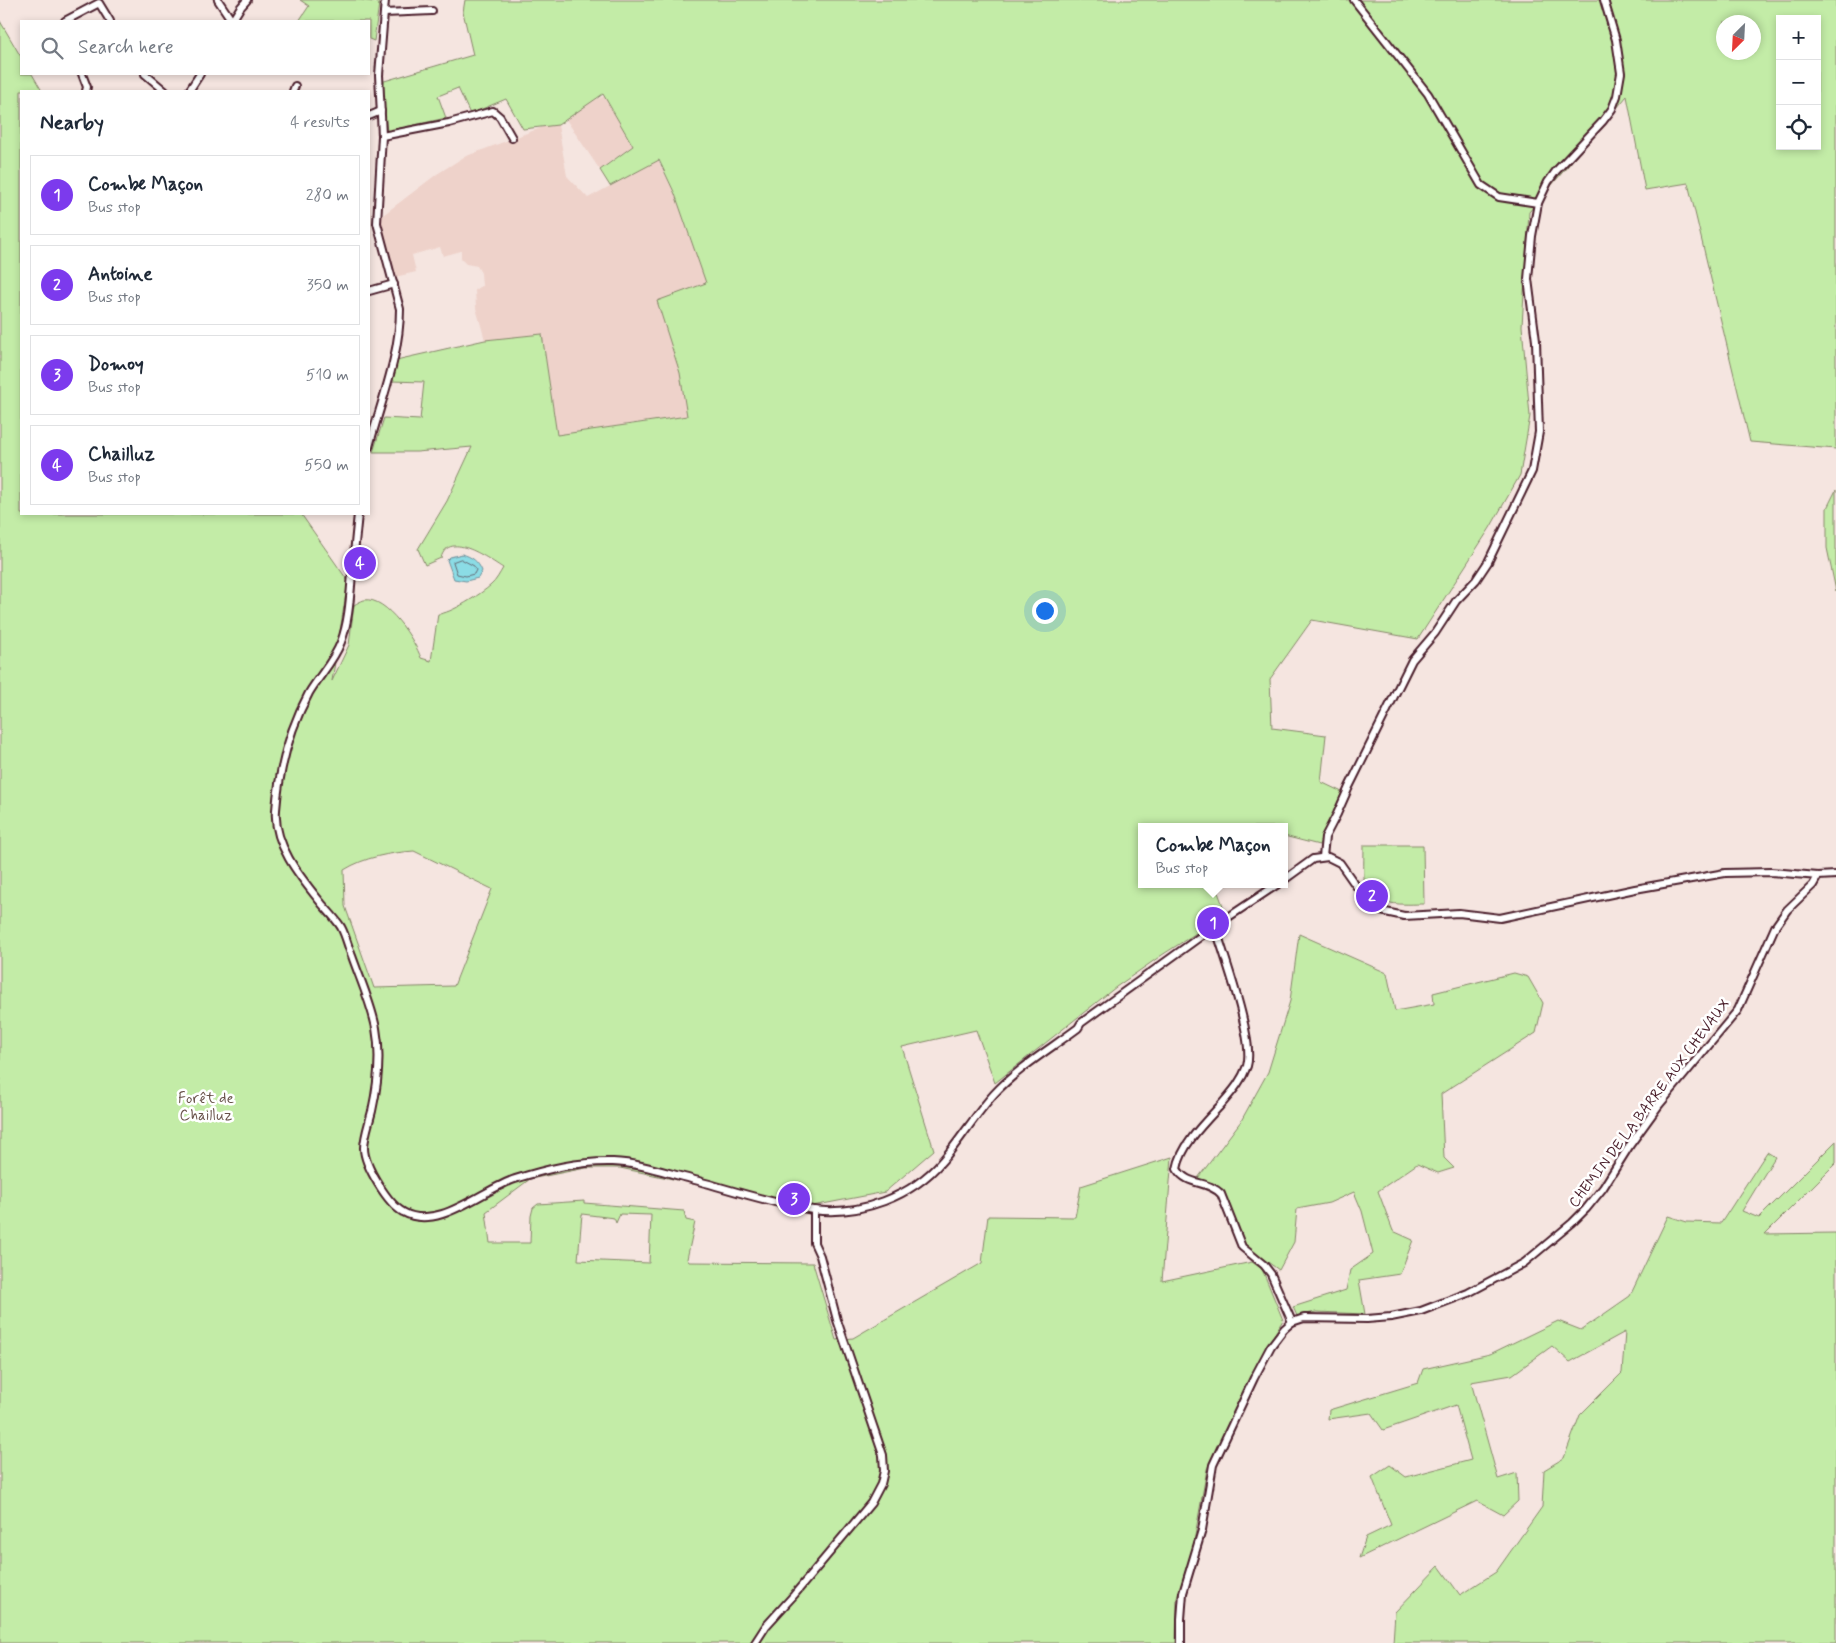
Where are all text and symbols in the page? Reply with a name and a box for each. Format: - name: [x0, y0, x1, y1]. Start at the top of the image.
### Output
- north arrow: [1716, 15, 1761, 60]
- map controls: [1776, 15, 1821, 150]
- button: +: [1776, 15, 1821, 60]
- search box: [20, 20, 370, 75]
- icon: search: [38, 34, 66, 62]
- text: Search here: [78, 35, 174, 60]
- button: −: [1776, 60, 1821, 105]
- button: locate: [1776, 105, 1821, 150]
- text: Nearby: [40, 109, 104, 137]
- text: 4 results: [290, 112, 350, 133]
- text: Combe Maçon: [88, 172, 203, 197]
- text: 1: [53, 185, 61, 206]
- text: 280 m: [306, 185, 349, 206]
- text: Bus stop: [88, 197, 141, 218]
- text: Antoine: [88, 262, 153, 287]
- text: 2: [53, 275, 61, 296]
- text: 350 m: [307, 275, 349, 296]
- text: Bus stop: [88, 287, 141, 308]
- text: Domoy: [88, 352, 144, 377]
- text: 3: [53, 365, 61, 386]
- text: 510 m: [306, 365, 349, 386]
- text: Bus stop: [88, 377, 141, 398]
- text: Chailluz: [88, 442, 155, 467]
- text: 4: [52, 455, 62, 476]
- text: 550 m: [304, 455, 349, 476]
- text: Bus stop: [88, 467, 141, 488]
- pin: 4: [344, 544, 376, 582]
- your location: [1032, 598, 1058, 624]
- popup: [1138, 823, 1288, 888]
- text: Combe Maçon: [1155, 833, 1271, 858]
- text: Bus stop: [1155, 858, 1208, 879]
- pin: 2: [1356, 877, 1388, 915]
- pin: 1: [1197, 904, 1229, 942]
- street label: CHEMIN DE LA BARRE AUX CHEVAUX: [1564, 995, 1735, 1212]
- park label: Forêt de Chailluz: [178, 1089, 234, 1126]
- pin: 3: [778, 1180, 810, 1218]

